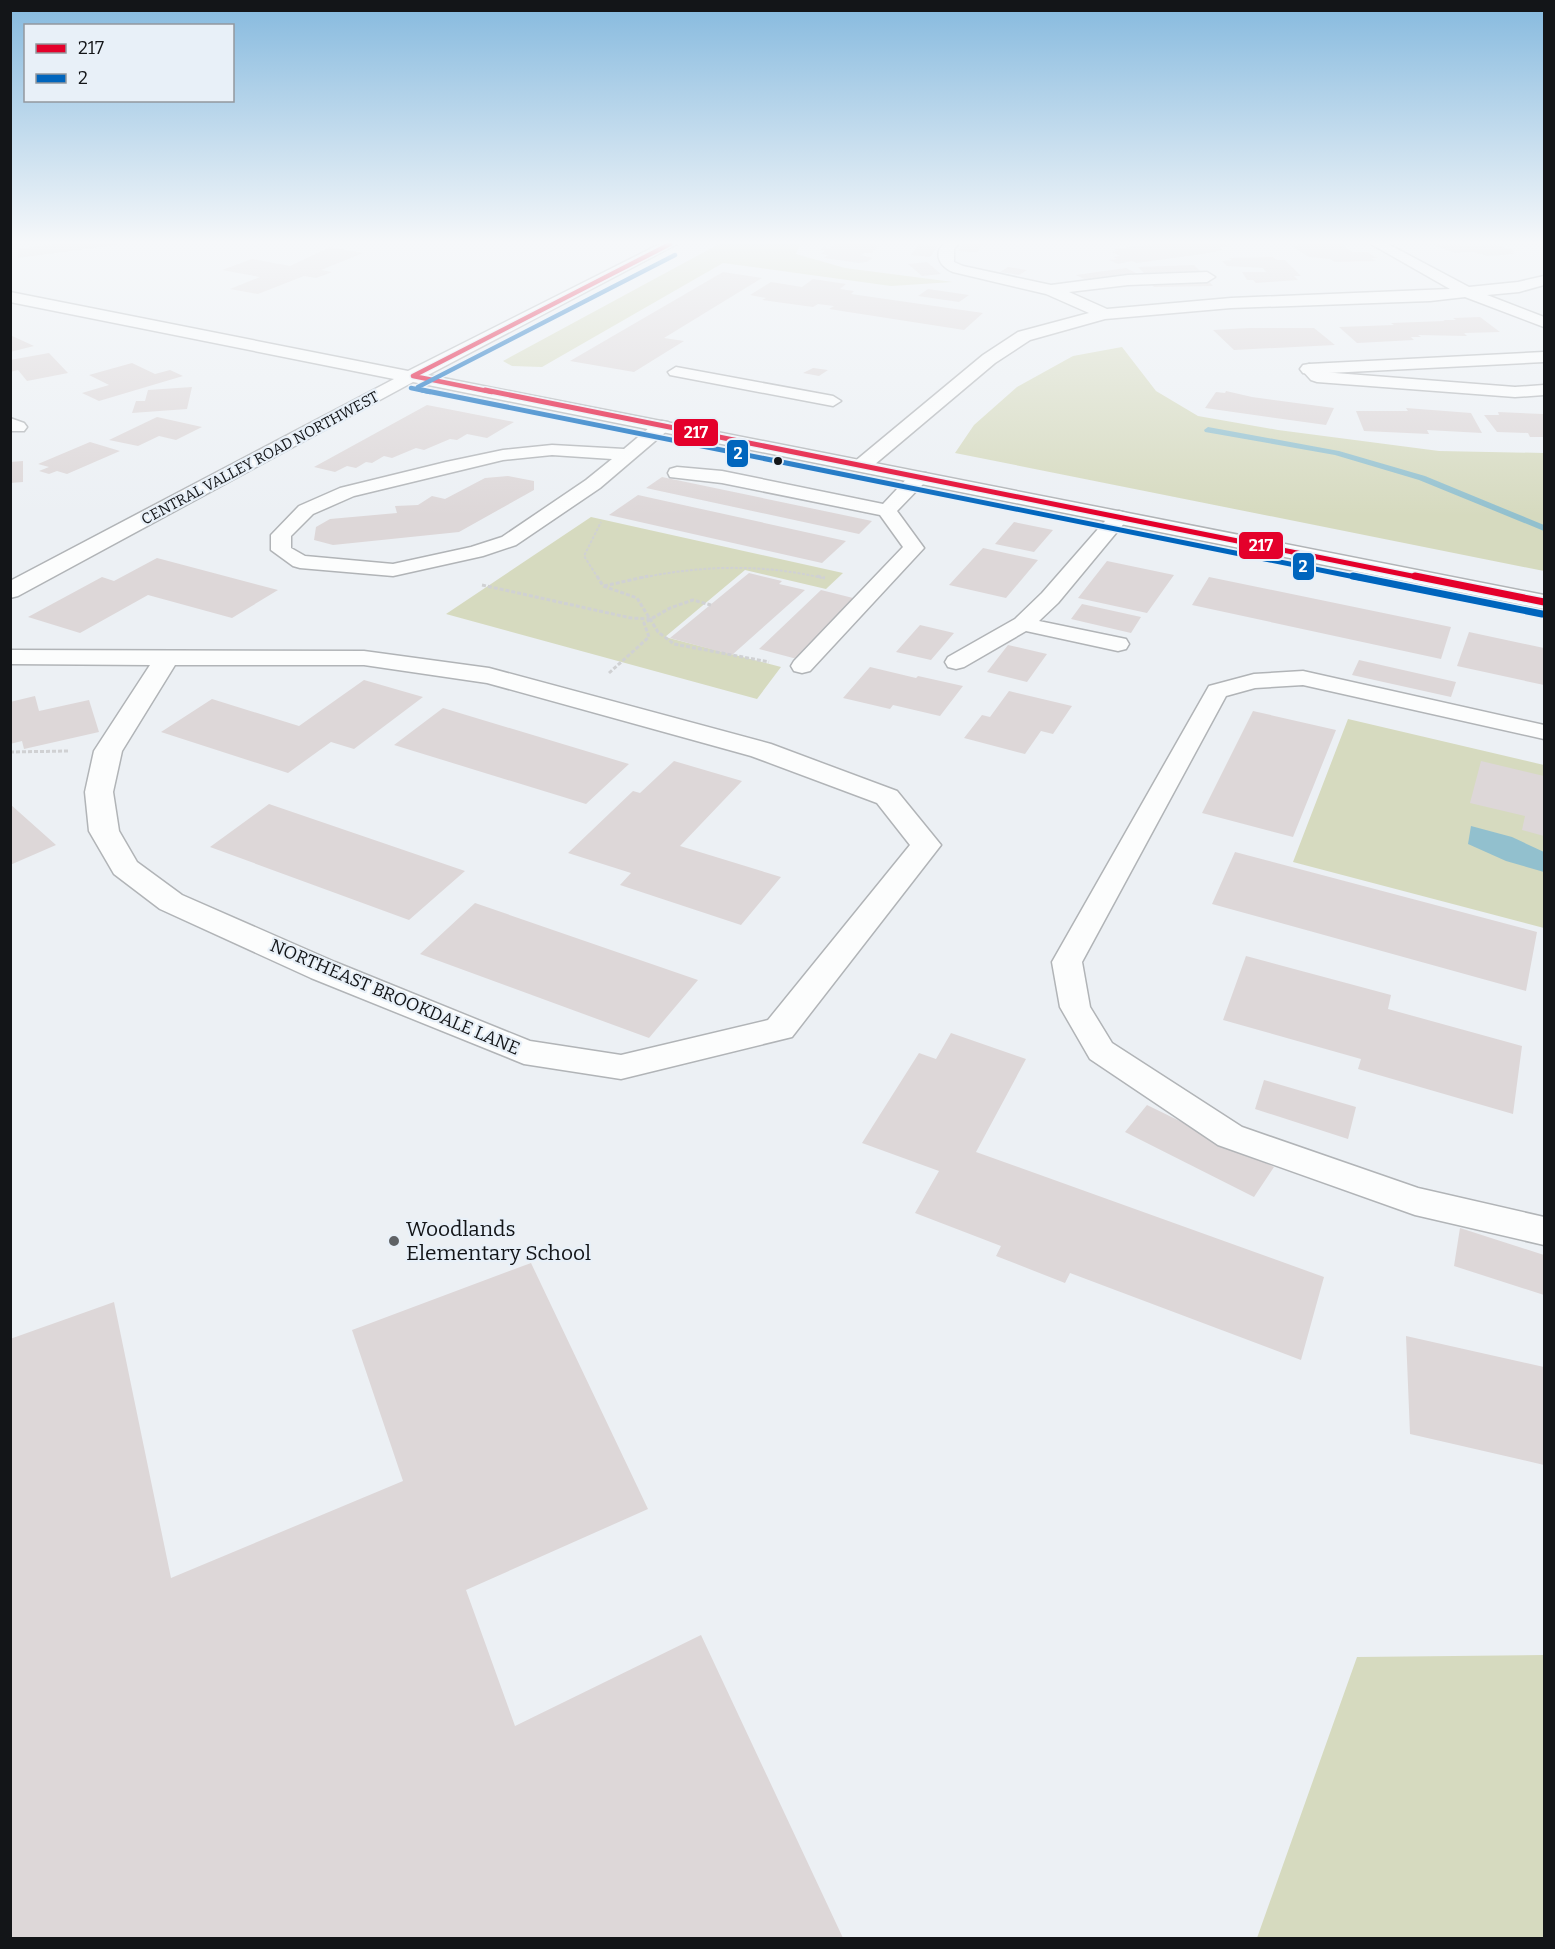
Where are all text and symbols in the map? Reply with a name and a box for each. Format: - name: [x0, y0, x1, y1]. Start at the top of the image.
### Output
- legend: [24, 24, 234, 102]
- text: 217: [78, 37, 104, 59]
- text: 2: [78, 67, 88, 89]
- street label: CENTRAL VALLEY ROAD NORTHWEST: [138, 387, 382, 528]
- line badge: 217: [673, 418, 719, 447]
- text: 217: [684, 423, 709, 442]
- line badge: 2: [726, 439, 749, 468]
- text: 2: [733, 444, 743, 463]
- unlabelled marker: [772, 455, 784, 467]
- line badge: 217: [1238, 531, 1284, 560]
- text: 217: [1249, 536, 1274, 555]
- line badge: 2: [1292, 552, 1315, 581]
- text: 2: [1298, 557, 1308, 576]
- street label: NORTHEAST BROOKDALE LANE: [267, 934, 523, 1060]
- place label: Woodlands Elementary School: [406, 1216, 591, 1266]
- marker: Woodlands Elementary School: [387, 1234, 401, 1248]

